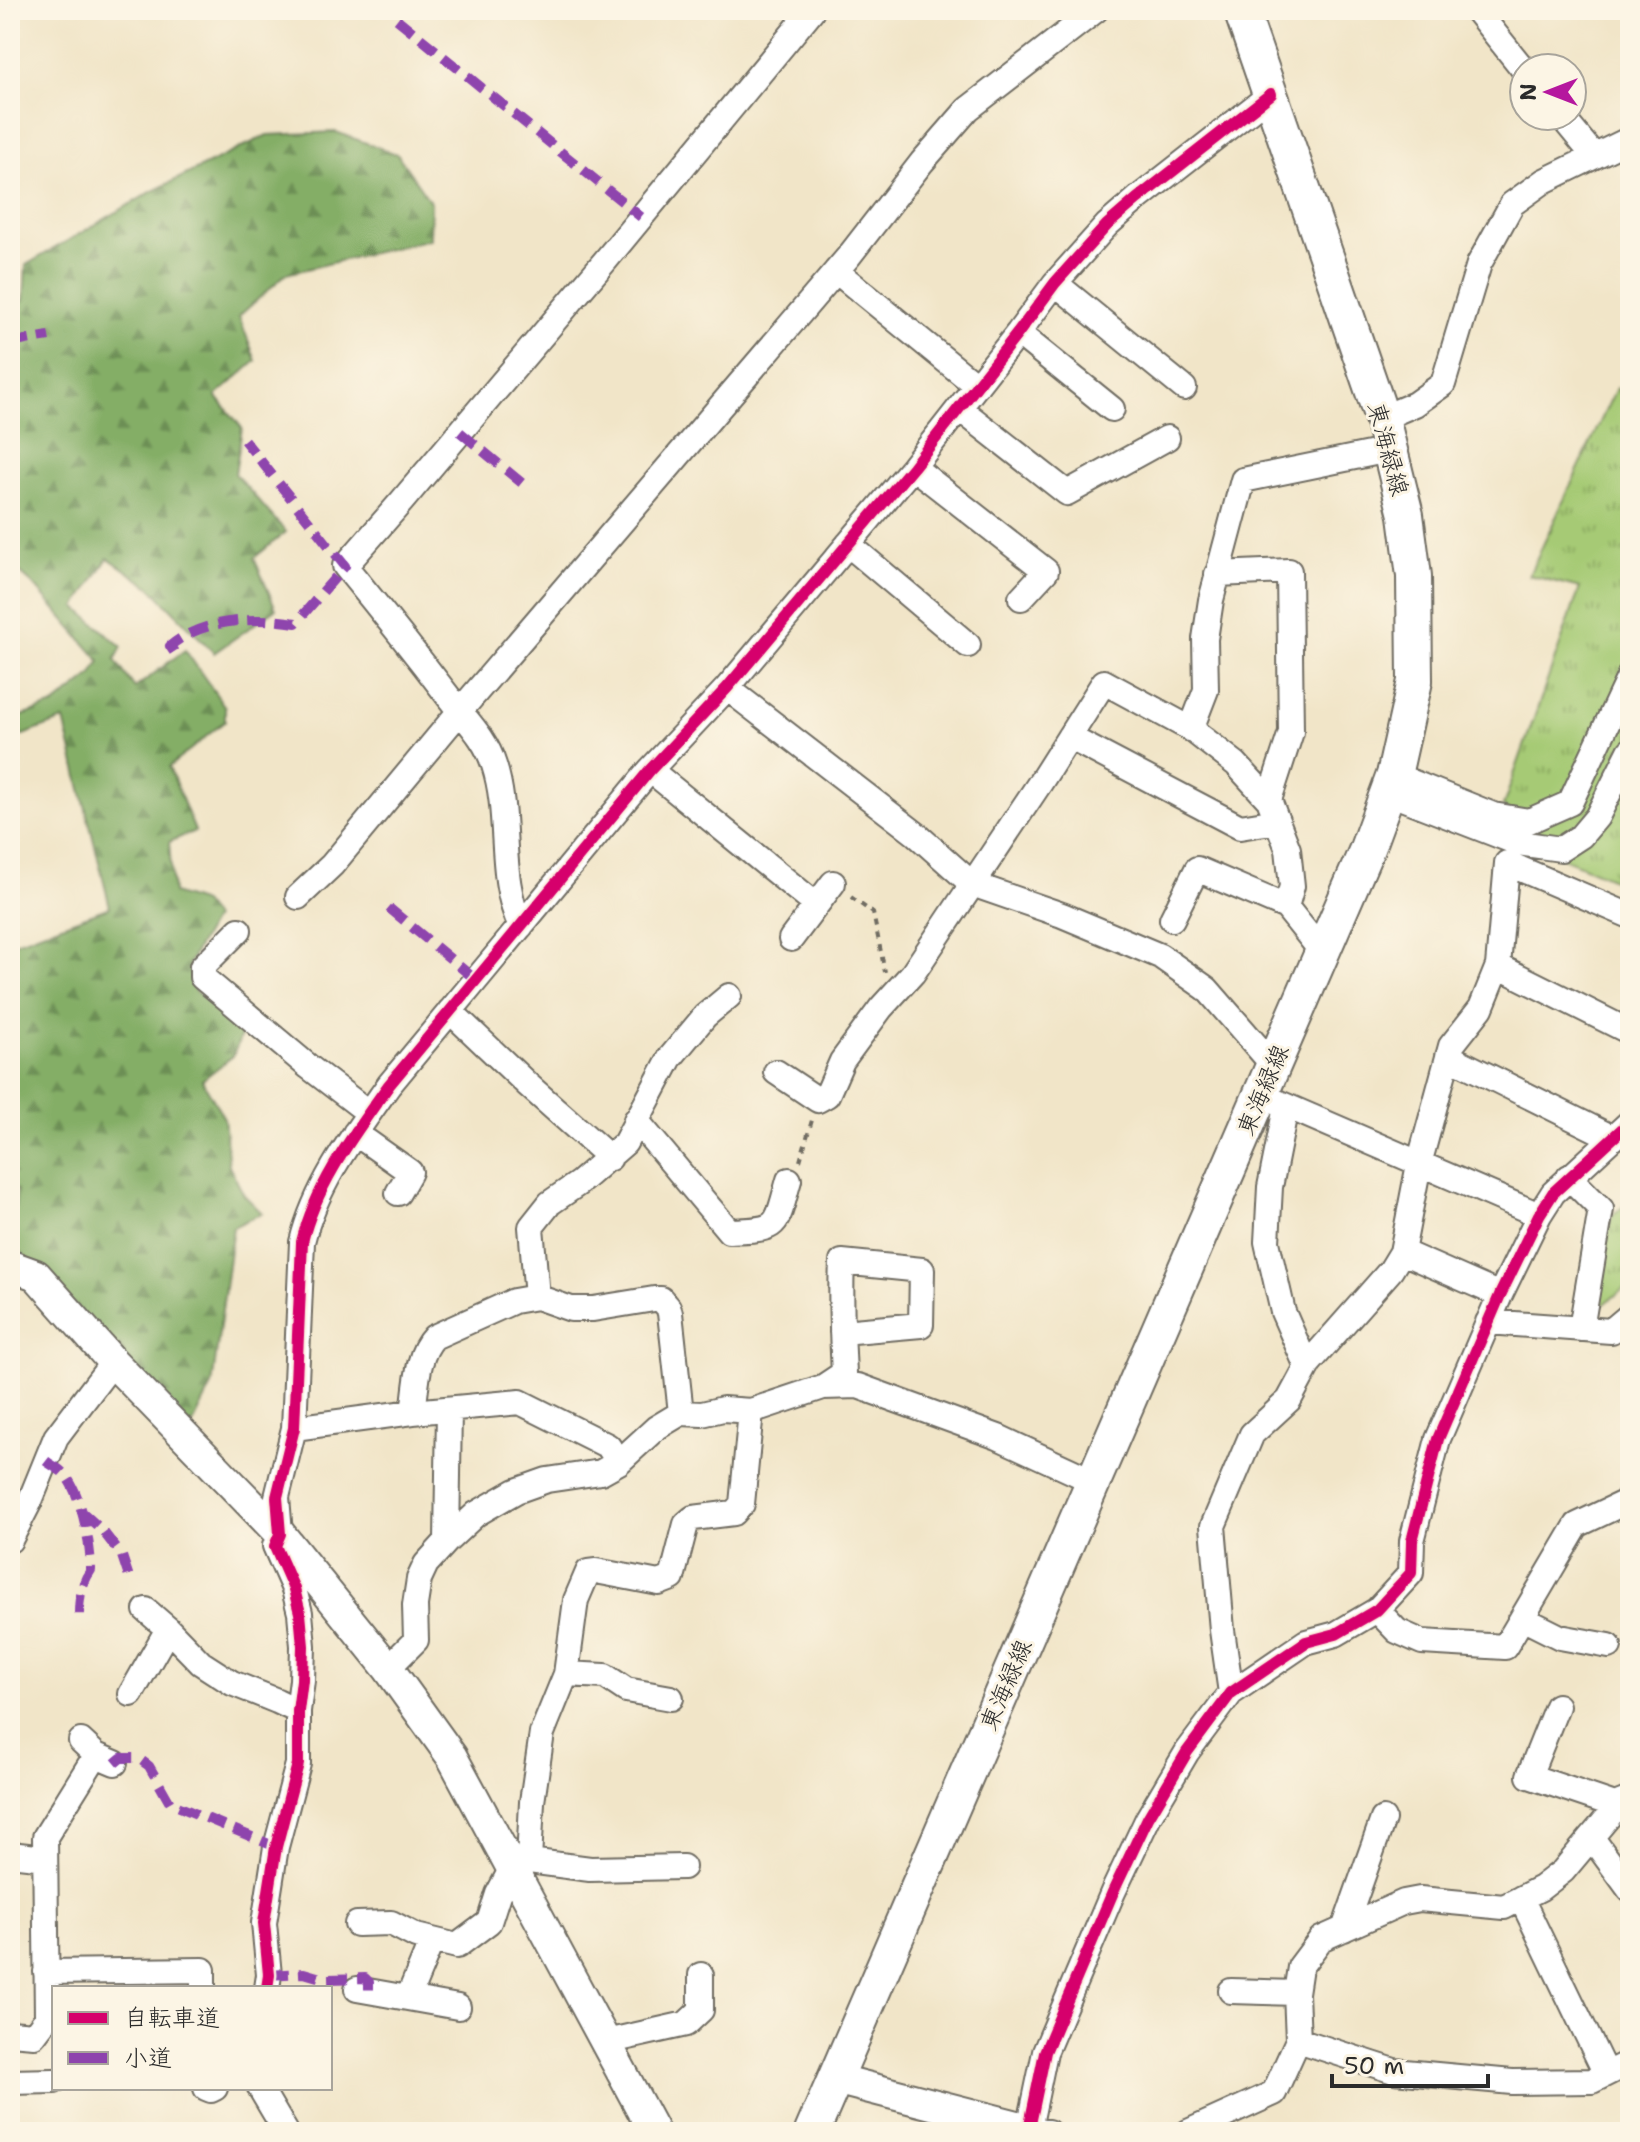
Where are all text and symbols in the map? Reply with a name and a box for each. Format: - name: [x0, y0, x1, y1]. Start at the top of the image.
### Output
- north arrow: [1508, 52, 1588, 132]
- text: N: [1514, 83, 1543, 101]
- street label: 東海緑線: [1360, 398, 1416, 500]
- street label: 東海緑線: [1230, 1040, 1296, 1140]
- street label: 東海緑線: [973, 1635, 1039, 1735]
- legend: [52, 1986, 332, 2090]
- text: 自転車道: [124, 2002, 220, 2034]
- scale bar: [1332, 2038, 1488, 2088]
- text: 小道: [124, 2042, 172, 2074]
- text: 50 m: [1344, 2050, 1404, 2082]

